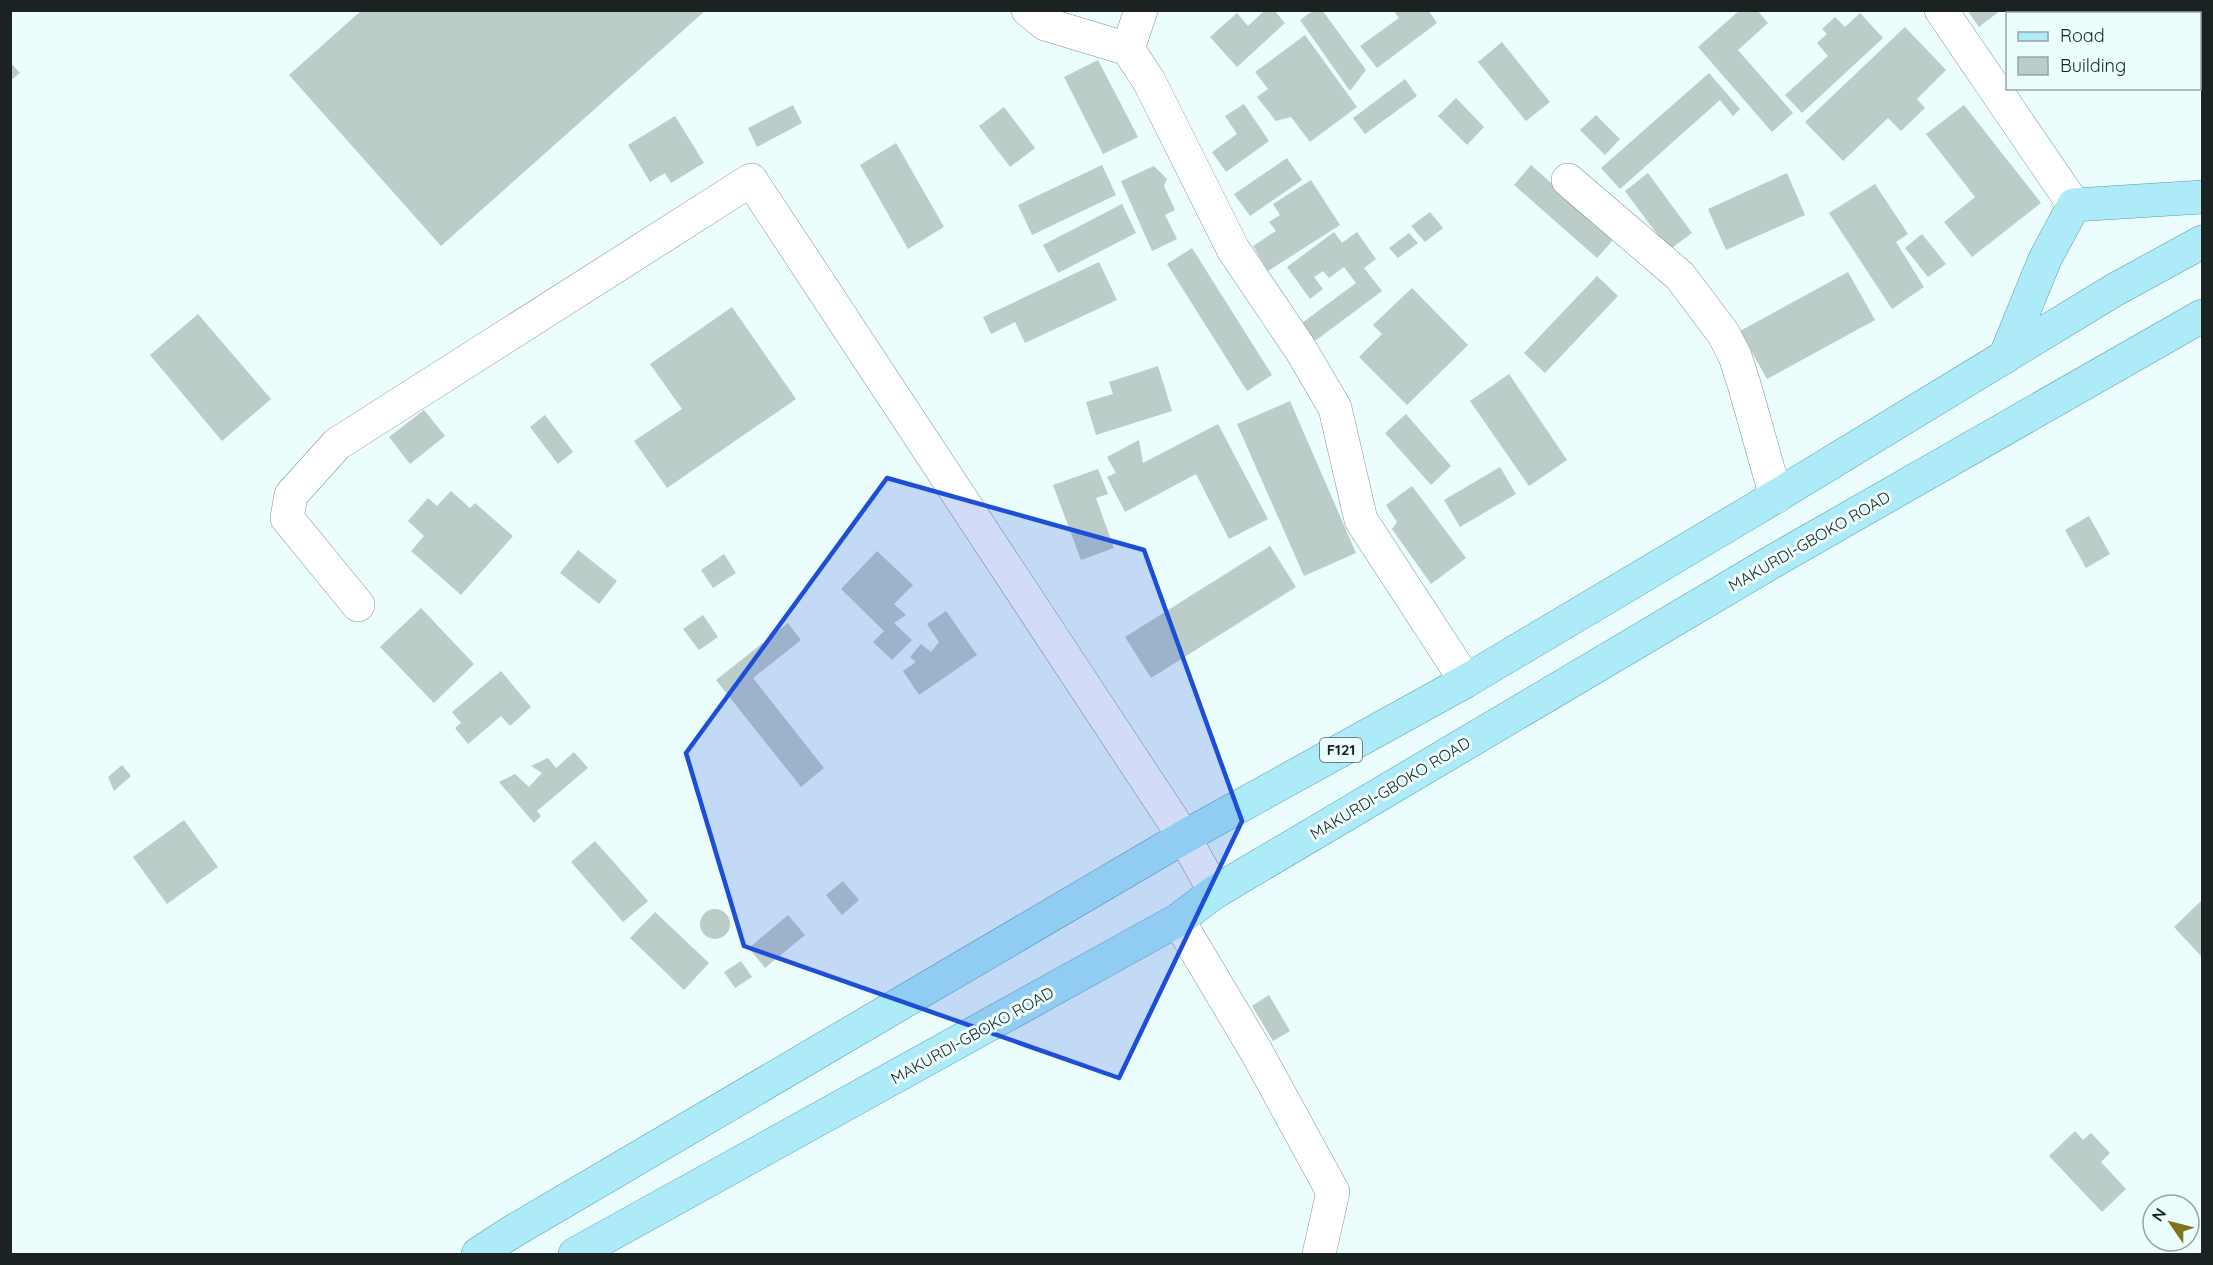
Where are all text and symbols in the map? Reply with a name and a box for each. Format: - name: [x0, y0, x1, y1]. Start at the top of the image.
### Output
- legend: [2006, 12, 2201, 90]
- text: Road: [2060, 24, 2105, 47]
- text: Building: [2060, 54, 2126, 77]
- street label: MAKURDI-GBOKO ROAD: [1725, 486, 1893, 596]
- street label: MAKURDI-GBOKO ROAD: [1306, 732, 1474, 844]
- road number: F121: [1320, 738, 1362, 762]
- street label: MAKURDI-GBOKO ROAD: [887, 982, 1057, 1088]
- north arrow: [2141, 1193, 2201, 1253]
- text: N: [2147, 1204, 2170, 1225]

